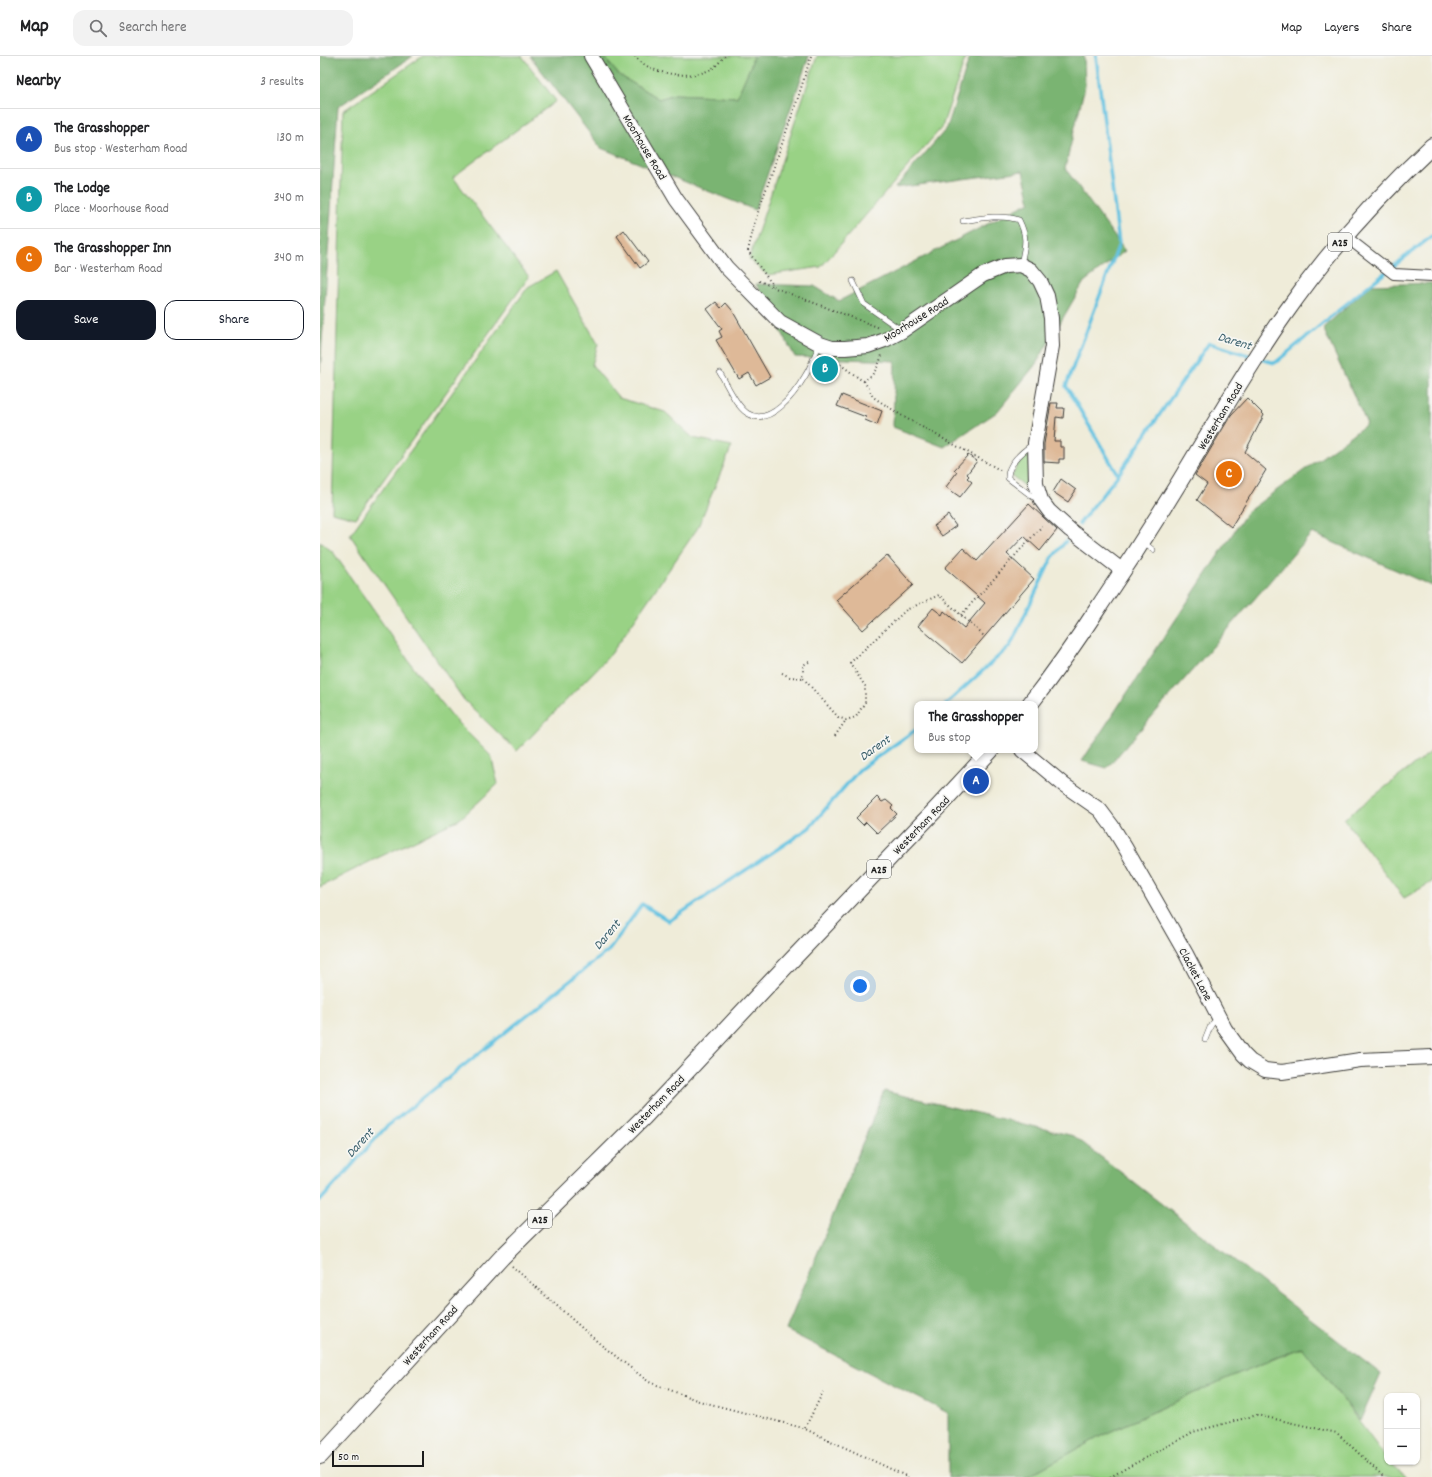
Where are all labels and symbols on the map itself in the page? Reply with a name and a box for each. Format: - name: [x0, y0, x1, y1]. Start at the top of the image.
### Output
- street label: Moorhouse Road: [617, 112, 670, 184]
- road number: A25: [1328, 233, 1352, 251]
- street label: Moorhouse Road: [881, 294, 953, 347]
- water label: Darent: [1215, 328, 1255, 357]
- pin: B: [812, 354, 838, 384]
- street label: Westerham Road: [1194, 380, 1248, 454]
- pin: C: [1216, 459, 1242, 489]
- water label: Darent: [856, 731, 896, 767]
- pin: A: [963, 766, 989, 796]
- street label: Westerham Road: [890, 793, 955, 859]
- road number: A25: [867, 860, 891, 878]
- water label: Darent: [590, 916, 627, 955]
- street label: Clacket Lane: [1174, 945, 1216, 1004]
- your location: [850, 976, 870, 996]
- street label: Westerham Road: [625, 1072, 690, 1138]
- water label: Darent: [342, 1124, 380, 1163]
- road number: A25: [528, 1210, 552, 1228]
- street label: Westerham Road: [399, 1302, 463, 1370]
- scale bar: [332, 1449, 424, 1468]

